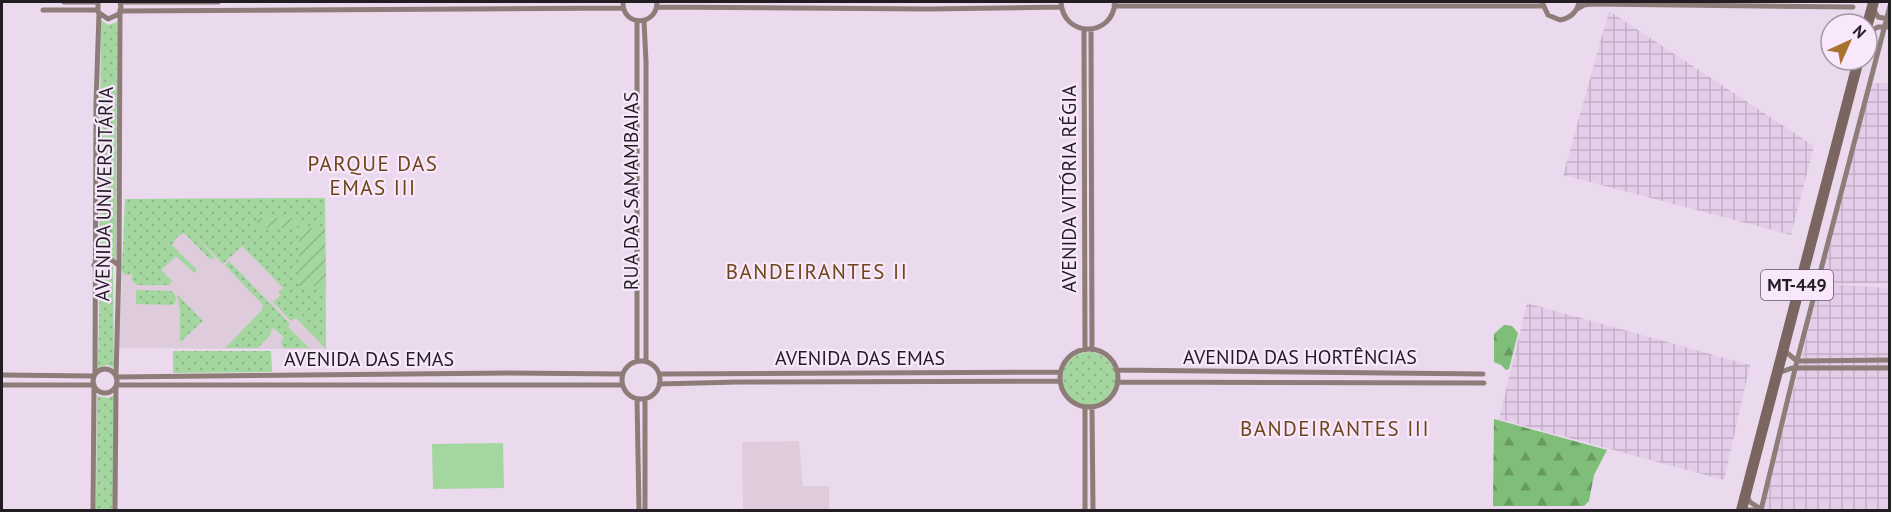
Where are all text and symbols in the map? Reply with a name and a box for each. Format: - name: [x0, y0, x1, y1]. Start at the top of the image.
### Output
- north arrow: [1819, 12, 1879, 72]
- text: N: [1849, 21, 1870, 42]
- street label: AVENIDA VITÓRIA RÉGIA: [1056, 85, 1082, 293]
- street label: AVENIDA UNIVERSITÁRIA: [89, 86, 119, 302]
- street label: RUA DAS SAMAMBAIAS: [618, 92, 644, 290]
- district label: PARQUE DAS EMAS III: [308, 150, 438, 201]
- district label: BANDEIRANTES II: [726, 258, 908, 285]
- road number: MT-449: [1761, 270, 1833, 300]
- street label: AVENIDA DAS HORTÊNCIAS: [1183, 344, 1417, 370]
- street label: AVENIDA DAS EMAS: [775, 345, 945, 371]
- street label: AVENIDA DAS EMAS: [284, 346, 454, 372]
- district label: BANDEIRANTES III: [1240, 415, 1430, 442]

